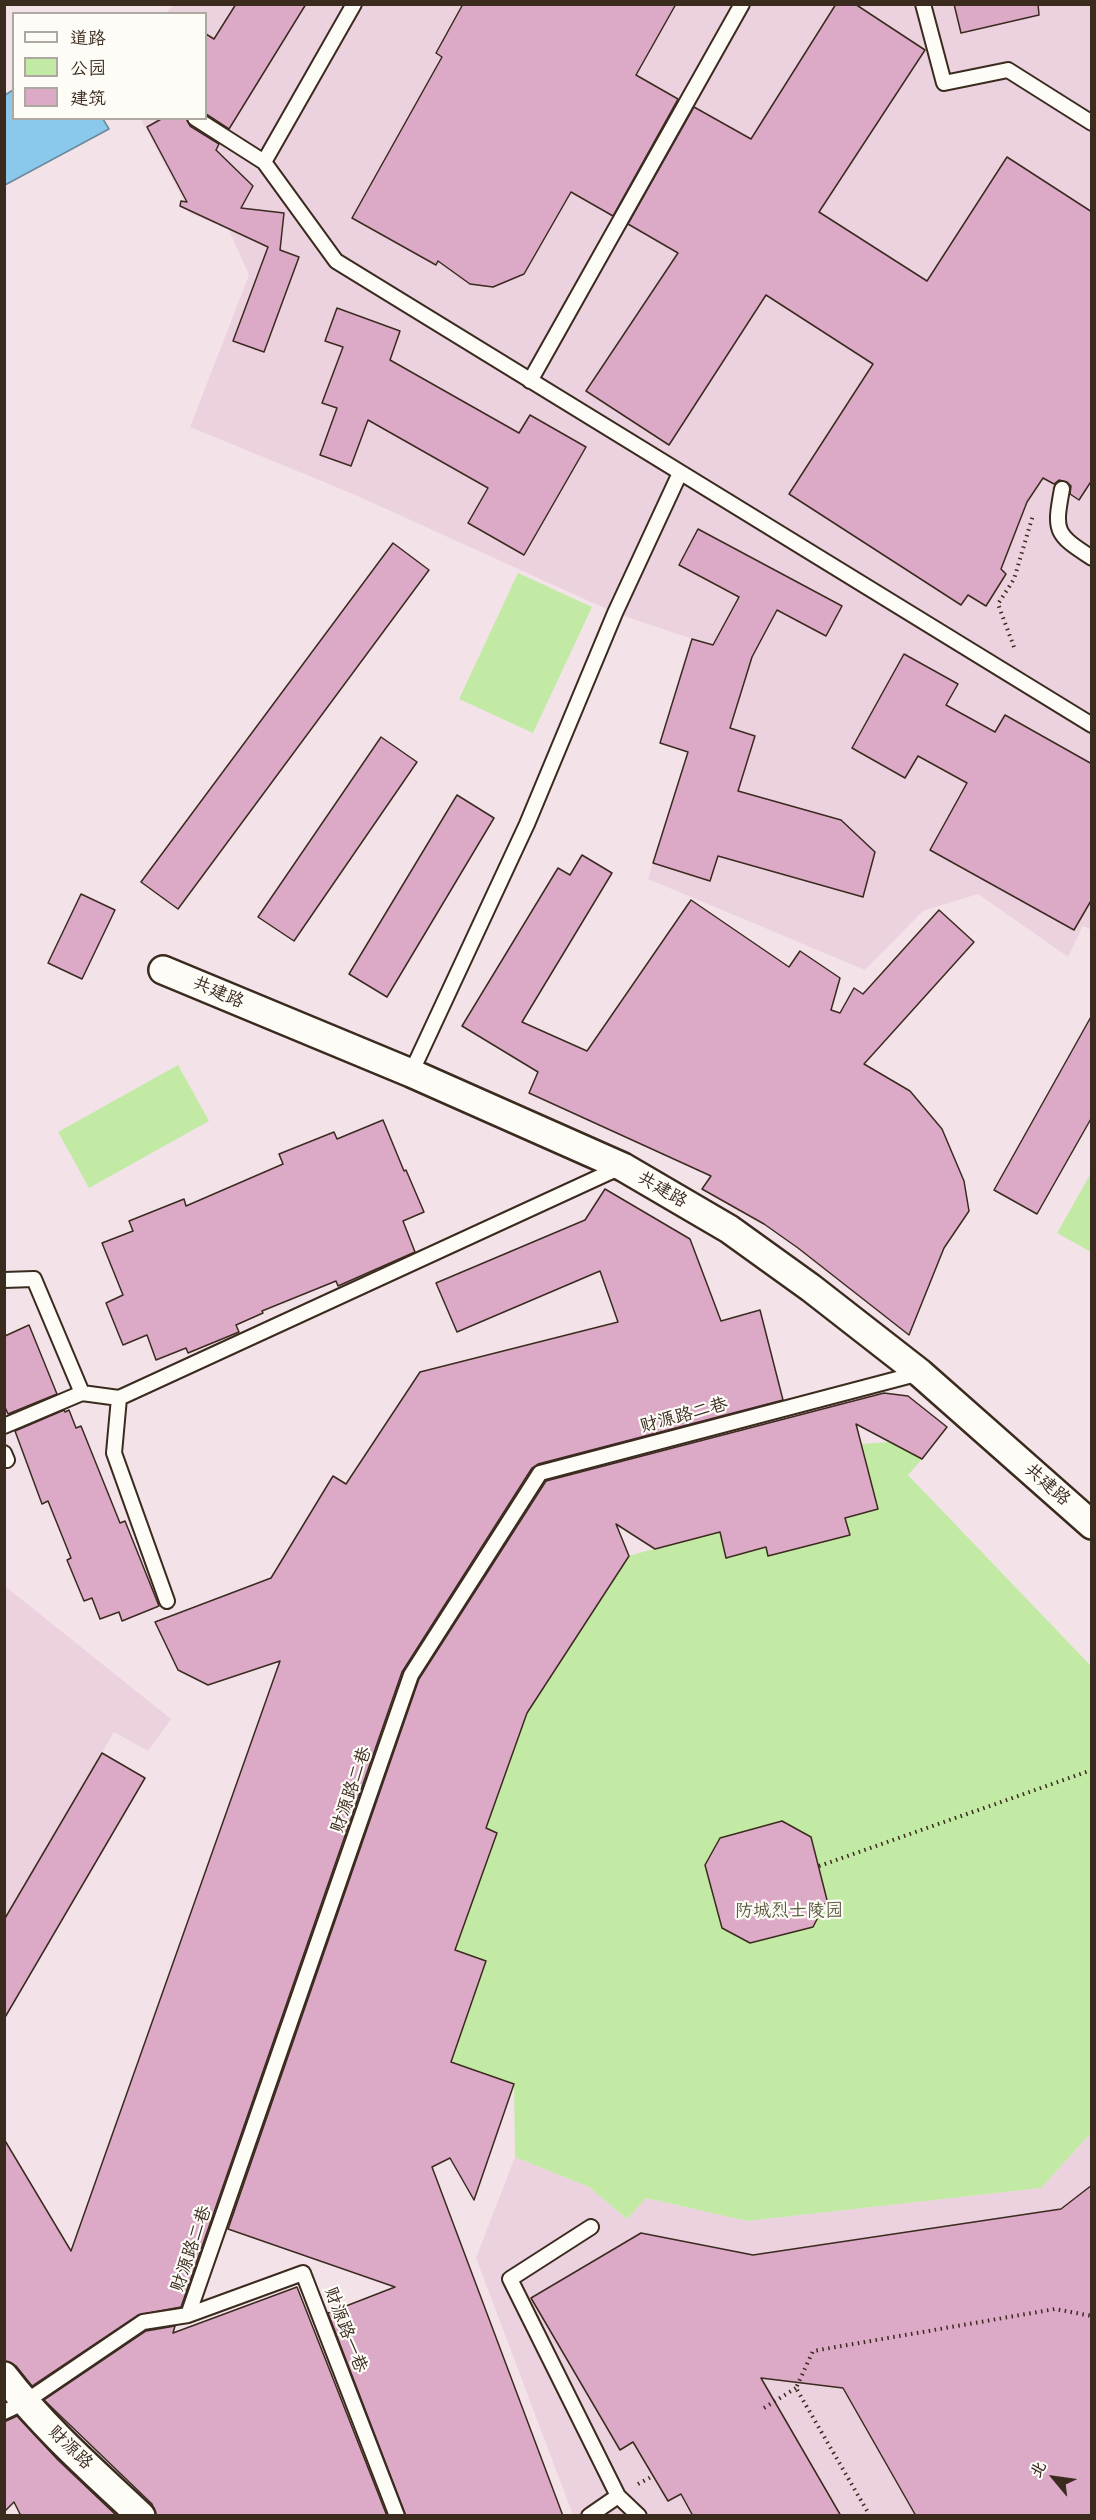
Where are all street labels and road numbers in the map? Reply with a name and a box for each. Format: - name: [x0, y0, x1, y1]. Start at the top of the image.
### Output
- street label: 共建路: [189, 973, 247, 1013]
- street label: 共建路: [633, 1167, 691, 1213]
- street label: 财源路二巷: [638, 1394, 730, 1438]
- street label: 共建路: [1020, 1459, 1074, 1511]
- street label: 财源路二巷: [327, 1744, 377, 1836]
- street label: 财源路二巷: [167, 2203, 217, 2295]
- street label: 财源路一巷: [319, 2284, 371, 2376]
- street label: 财源路: [43, 2421, 97, 2475]

